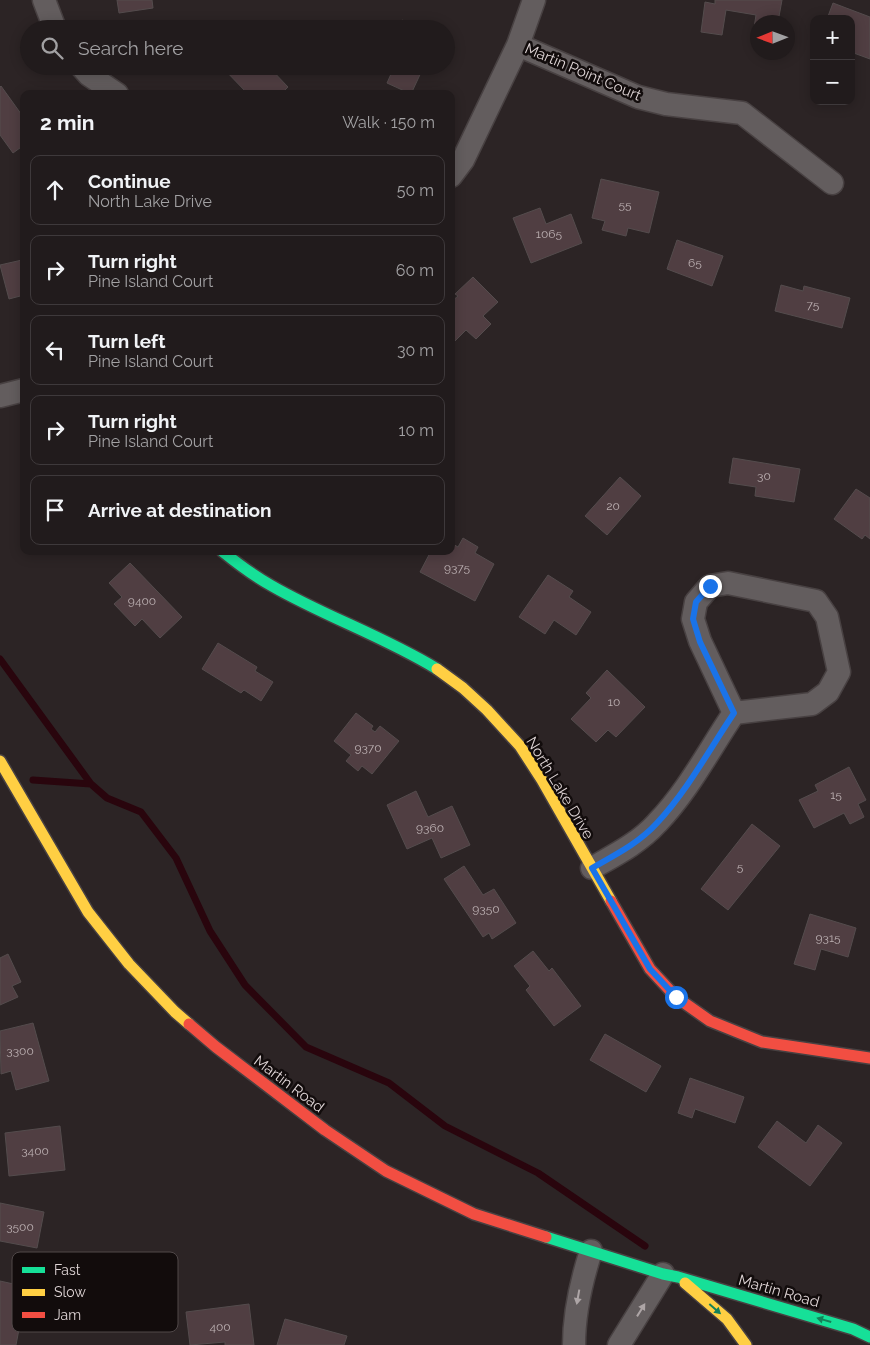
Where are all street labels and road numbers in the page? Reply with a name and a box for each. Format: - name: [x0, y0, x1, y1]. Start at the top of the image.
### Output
- street label: Martin Point Court: [522, 39, 644, 105]
- street label: North Lake Drive: [522, 734, 598, 843]
- street label: Martin Road: [250, 1052, 328, 1116]
- street label: Martin Road: [736, 1271, 822, 1311]

